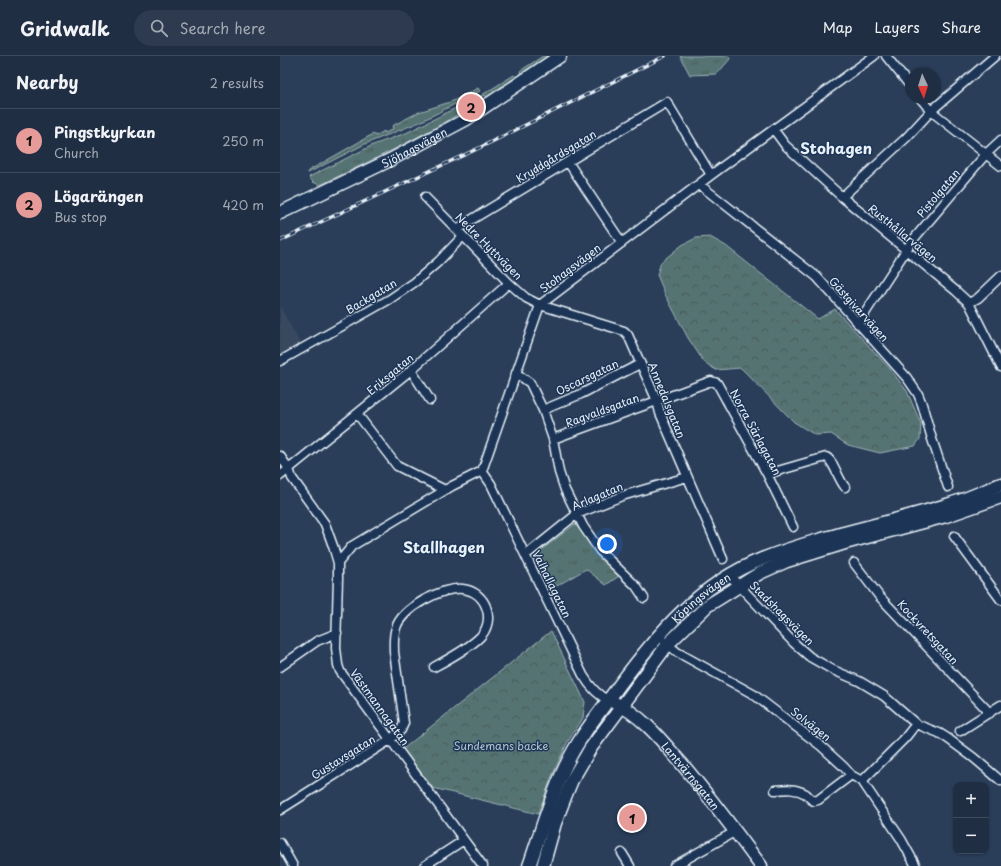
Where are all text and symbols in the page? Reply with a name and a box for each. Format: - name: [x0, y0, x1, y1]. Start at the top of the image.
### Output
- search box: [134, 10, 414, 46]
- text: Gridwalk: [20, 14, 110, 42]
- text: Search here: [180, 16, 265, 39]
- icon: search: [148, 17, 170, 39]
- text: Map: [823, 17, 853, 38]
- text: Layers: [875, 17, 920, 38]
- text: Share: [942, 17, 981, 38]
- north arrow: [905, 68, 941, 104]
- text: Nearby: [16, 69, 78, 95]
- text: 2 results: [210, 73, 264, 92]
- pin: 2: [458, 92, 484, 122]
- text: Pingstkyrkan: [54, 120, 156, 143]
- street label: Sjöhagsvägen: [378, 123, 450, 172]
- street label: Kryddgårdsgatan: [513, 125, 599, 187]
- text: 1: [26, 131, 32, 150]
- text: 250 m: [222, 131, 264, 150]
- district label: Stohagen: [800, 136, 872, 159]
- text: Church: [54, 143, 99, 162]
- street label: Pistolgatan: [912, 165, 964, 221]
- text: Lögarängen: [54, 184, 144, 207]
- text: 2: [24, 195, 34, 214]
- text: 420 m: [222, 195, 264, 214]
- street label: Rusthållarvägen: [865, 200, 941, 266]
- text: Bus stop: [54, 207, 107, 226]
- street label: Nedre Hyttvägen: [452, 209, 526, 283]
- street label: Stohagsvägen: [536, 239, 604, 297]
- street label: Gästgivarvägen: [825, 273, 893, 345]
- street label: Backgatan: [342, 274, 400, 318]
- street label: Eriksgatan: [363, 349, 417, 399]
- street label: Oscarsgatan: [553, 355, 621, 399]
- street label: Annedalsgatan: [644, 359, 690, 441]
- street label: Norra Särlagatan: [726, 386, 786, 478]
- street label: Ragvaldsgatan: [563, 389, 641, 431]
- street label: Arlagatan: [569, 478, 625, 514]
- your location: [597, 534, 617, 554]
- district label: Stallhagen: [403, 535, 485, 558]
- street label: Valhallagatan: [528, 547, 576, 621]
- street label: Köpingsvägen: [667, 568, 733, 626]
- street label: Stadshagsvägen: [746, 577, 818, 649]
- street label: Kockvretsgatan: [894, 596, 962, 668]
- street label: Västmannagatan: [346, 665, 414, 749]
- street label: Solvägen: [787, 703, 835, 745]
- street label: Gustavsgatan: [308, 730, 378, 784]
- park label: Sundemans backe: [454, 737, 549, 754]
- street label: Lantvärnsgatan: [658, 738, 724, 813]
- map controls: [953, 782, 989, 854]
- button: +: [953, 782, 989, 818]
- pin: 1: [619, 803, 645, 833]
- button: −: [953, 818, 989, 854]

